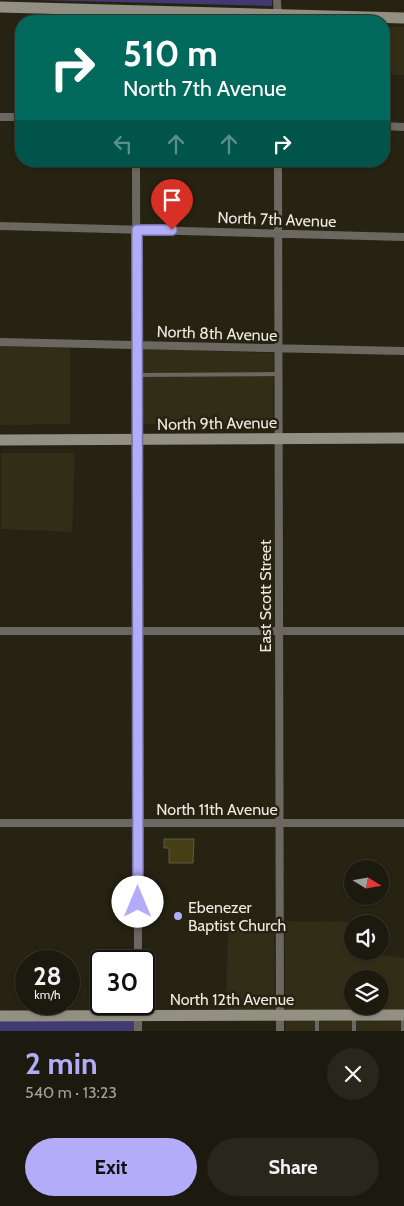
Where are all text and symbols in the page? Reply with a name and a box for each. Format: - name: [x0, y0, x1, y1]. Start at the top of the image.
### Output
- text: 510 m: [123, 32, 218, 75]
- icon: right: [40, 35, 105, 100]
- text: North 7th Avenue: [123, 75, 287, 102]
- icon: left: [109, 130, 137, 158]
- icon: ahead: [162, 130, 190, 158]
- icon: ahead: [215, 130, 243, 158]
- icon: right: [268, 130, 296, 158]
- pin: [151, 179, 193, 230]
- icon: arrive: [158, 186, 186, 214]
- street label: North 7th Avenue: [217, 208, 337, 231]
- street label: North 8th Avenue: [156, 322, 278, 345]
- street label: North 9th Avenue: [157, 413, 277, 434]
- street label: East Scott Street: [256, 539, 275, 652]
- street label: North 11th Avenue: [156, 800, 278, 819]
- north arrow: [344, 860, 389, 905]
- map controls: [344, 860, 389, 1015]
- position arrow: [111, 875, 163, 927]
- place label: Ebenezer Baptist Church: [188, 898, 286, 935]
- marker: Ebenezer Baptist Church: [172, 910, 184, 922]
- button: sound: [344, 915, 389, 960]
- speed limit sign: 30: [90, 950, 155, 1015]
- text: 28: [33, 961, 62, 991]
- button: layers: [344, 970, 389, 1015]
- text: km/h: [34, 987, 61, 1002]
- street label: North 12th Avenue: [170, 990, 294, 1009]
- text: 2 min: [25, 1045, 97, 1082]
- button: close: [327, 1048, 379, 1100]
- text: 540 m · 13:23: [25, 1083, 117, 1102]
- button: Exit: [25, 1138, 197, 1196]
- button: Share: [207, 1138, 379, 1196]

